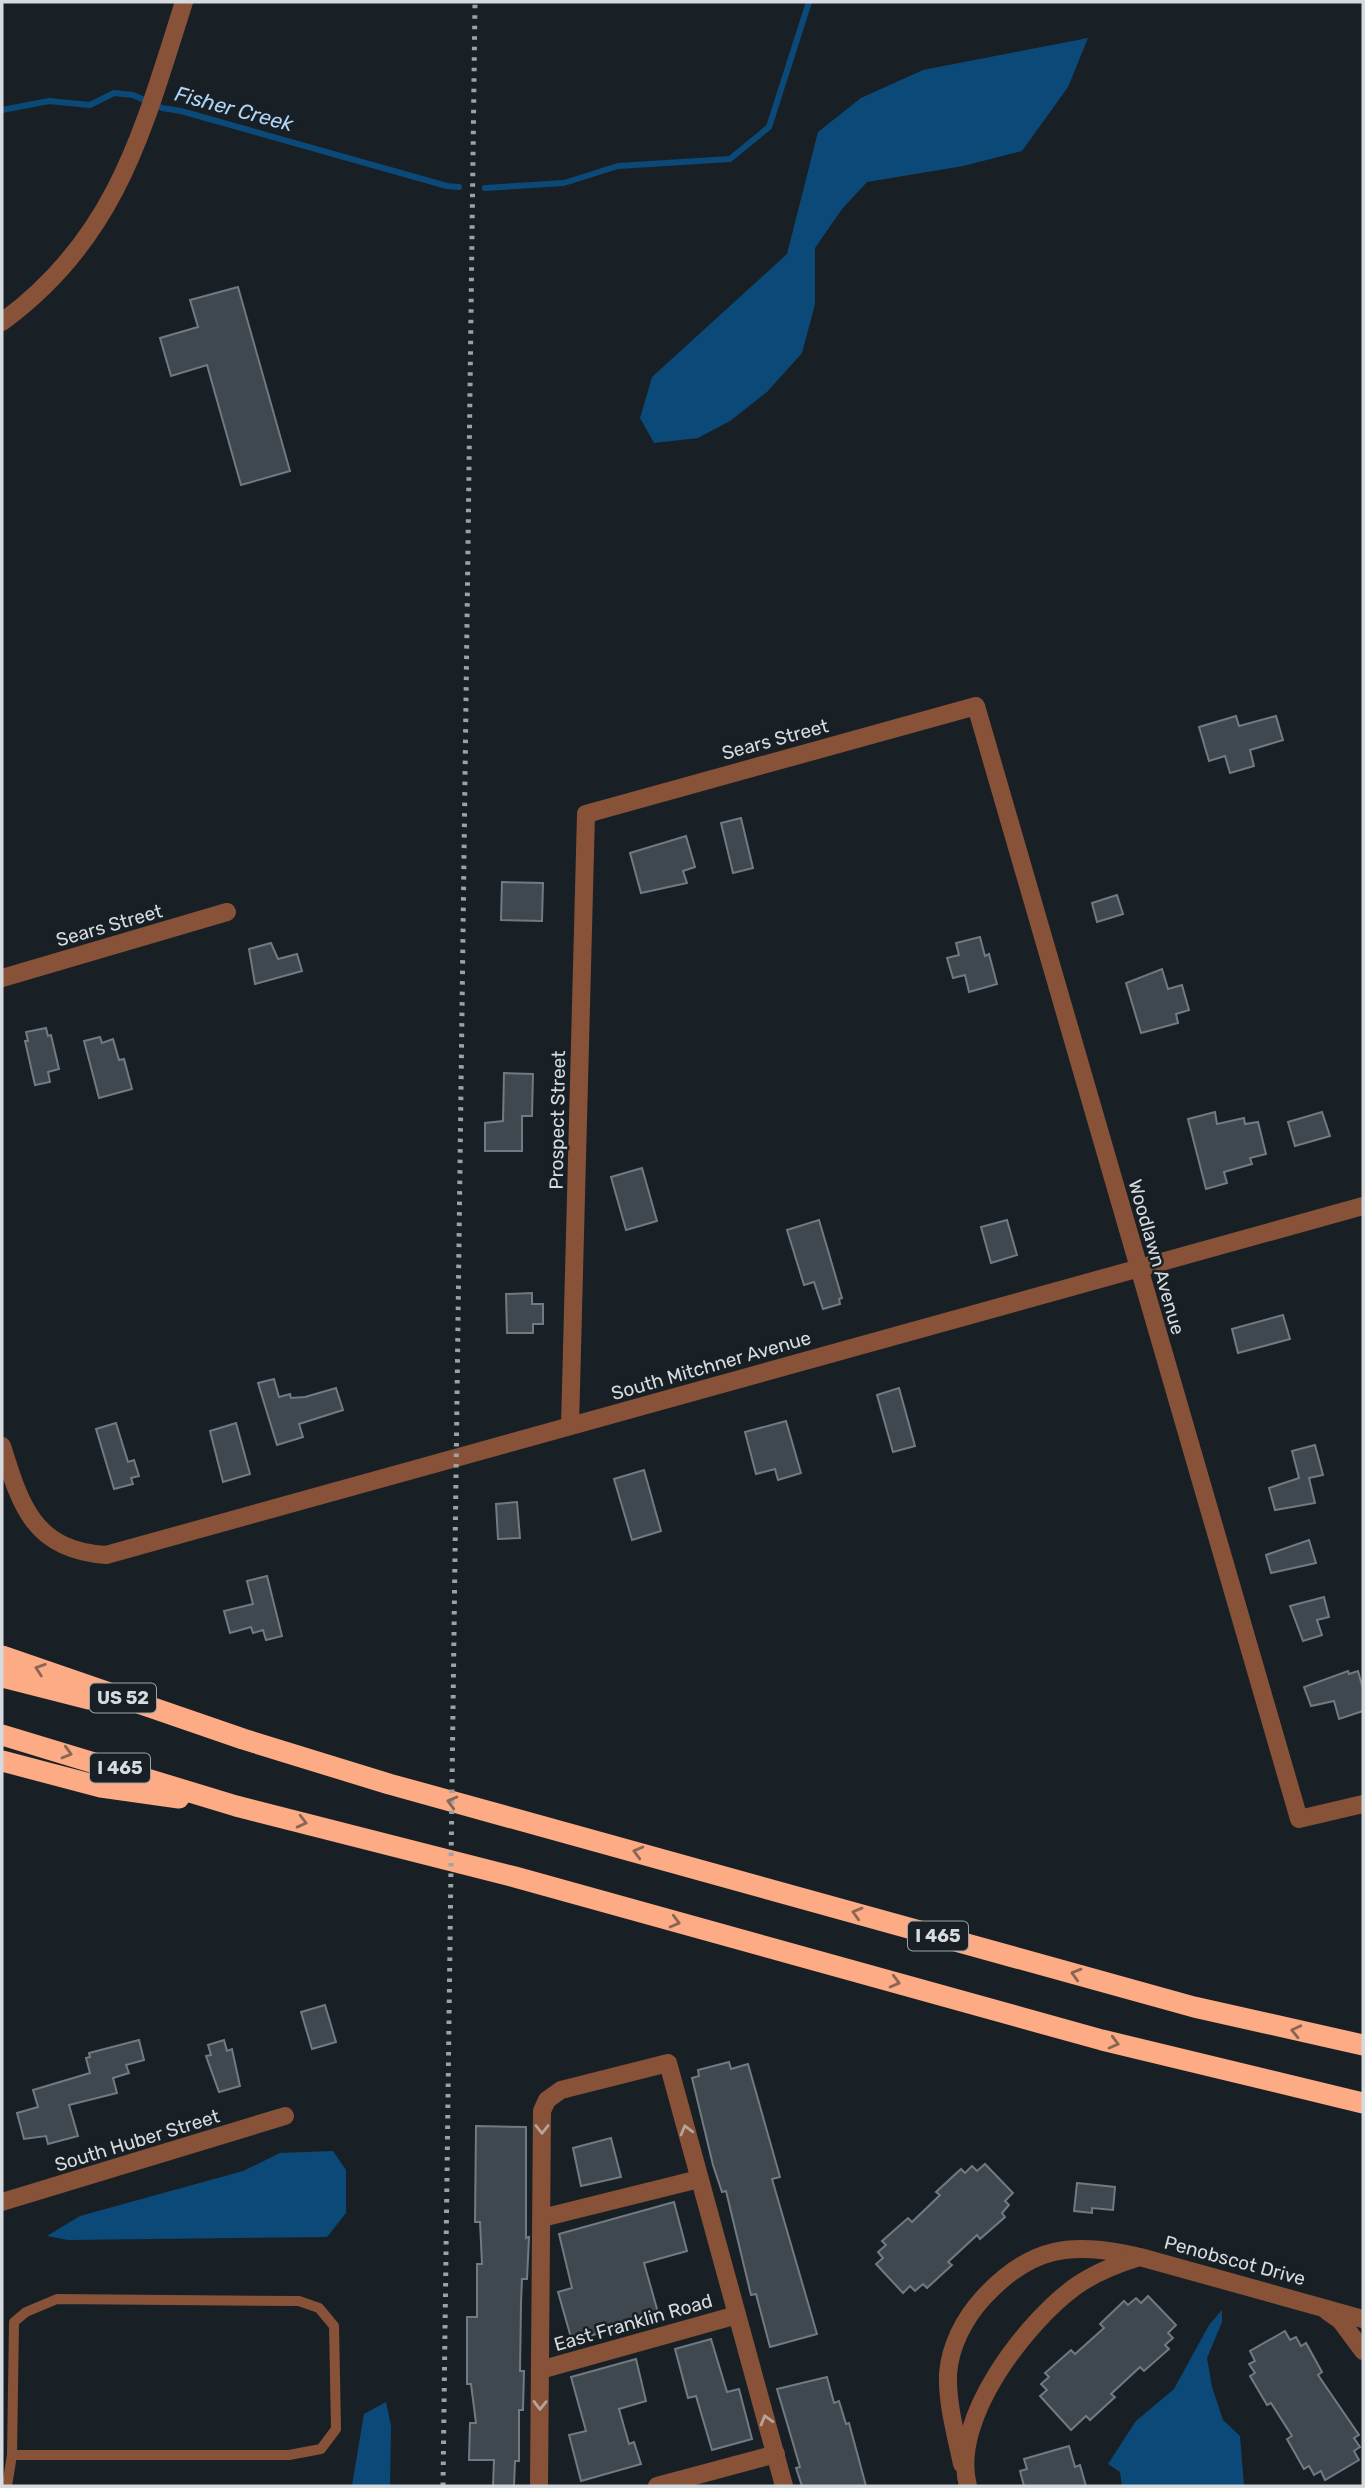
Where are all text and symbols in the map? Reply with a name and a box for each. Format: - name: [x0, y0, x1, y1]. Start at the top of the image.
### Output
- water label: Fisher Creek: [172, 81, 297, 137]
- street label: Sears Street: [719, 714, 832, 765]
- street label: Sears Street: [53, 899, 165, 952]
- street label: Prospect Street: [545, 1050, 570, 1190]
- street label: Woodlawn Avenue: [1123, 1177, 1190, 1337]
- street label: South Mitchner Avenue: [609, 1326, 814, 1405]
- one-way arrow: [34, 1663, 46, 1677]
- road number: US 52: [90, 1684, 156, 1713]
- one-way arrow: [61, 1745, 73, 1760]
- road number: I 465: [90, 1754, 150, 1783]
- one-way arrow: [446, 1795, 458, 1810]
- one-way arrow: [296, 1814, 308, 1828]
- one-way arrow: [632, 1846, 644, 1860]
- one-way arrow: [851, 1907, 863, 1921]
- one-way arrow: [669, 1913, 681, 1928]
- road number: I 465: [908, 1922, 968, 1950]
- one-way arrow: [1071, 1968, 1083, 1982]
- one-way arrow: [888, 1974, 900, 1989]
- one-way arrow: [1291, 2025, 1303, 2039]
- one-way arrow: [1108, 2035, 1120, 2049]
- street label: South Huber Street: [52, 2104, 223, 2176]
- one-way arrow: [534, 2124, 550, 2134]
- one-way arrow: [680, 2124, 694, 2136]
- street label: Penobscot Drive: [1162, 2231, 1308, 2290]
- street label: East Franklin Road: [551, 2289, 715, 2356]
- one-way arrow: [532, 2400, 548, 2411]
- one-way arrow: [760, 2415, 774, 2427]

